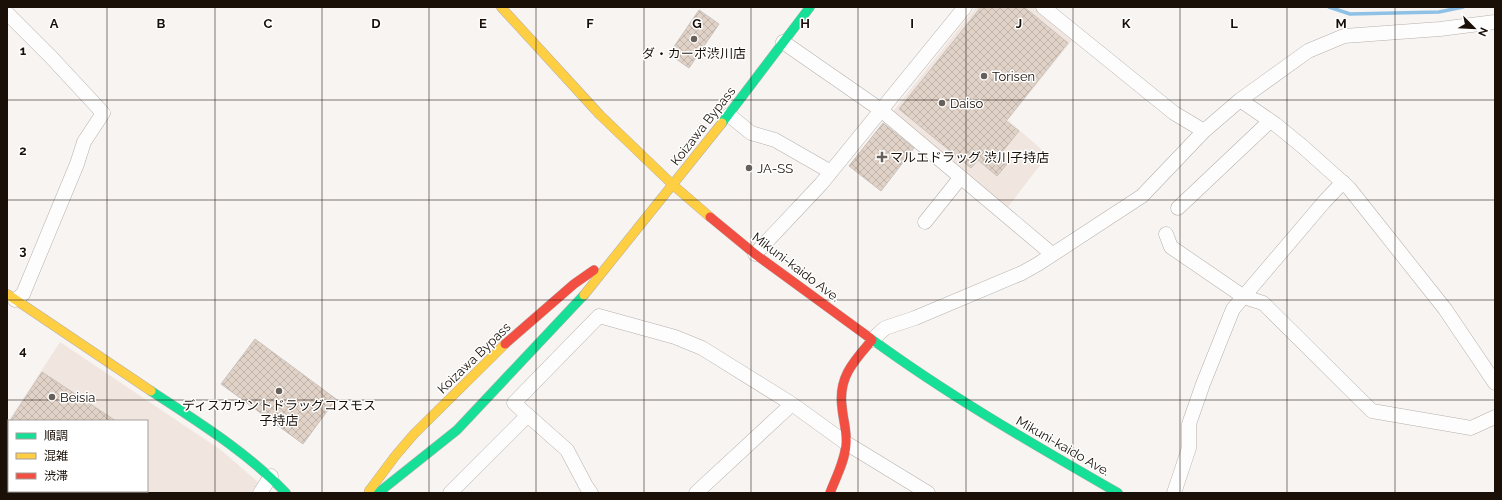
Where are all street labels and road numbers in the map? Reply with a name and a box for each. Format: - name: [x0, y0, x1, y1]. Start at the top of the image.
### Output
- street label: Koizawa Bypass: [668, 84, 738, 168]
- street label: Mikuni-kaido Ave.: [749, 229, 843, 305]
- street label: Koizawa Bypass: [434, 319, 514, 397]
- street label: Mikuni-kaido Ave.: [1014, 413, 1112, 479]

